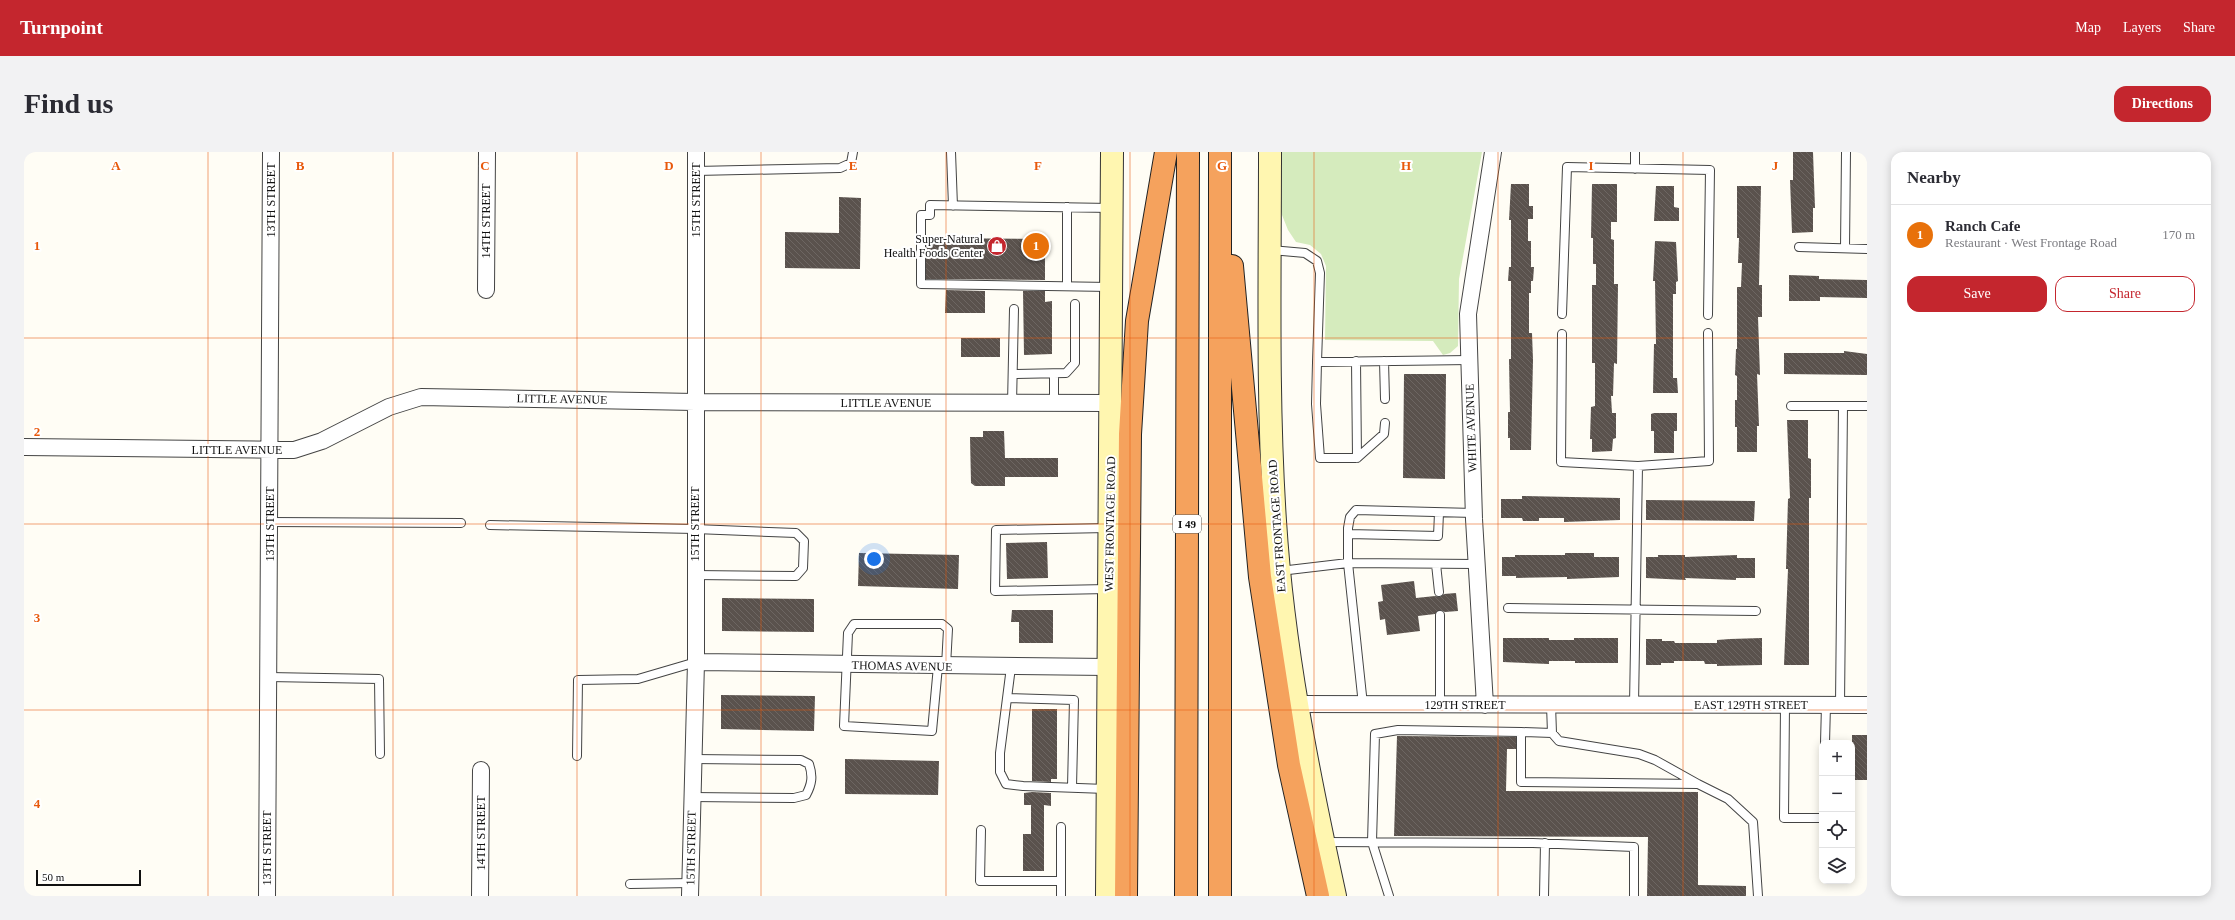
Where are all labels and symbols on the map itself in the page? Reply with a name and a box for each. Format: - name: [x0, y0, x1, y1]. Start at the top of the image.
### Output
- text: A: [111, 158, 121, 173]
- text: B: [296, 158, 305, 173]
- text: C: [480, 158, 490, 173]
- text: D: [664, 158, 674, 173]
- text: E: [849, 158, 857, 173]
- text: F: [1034, 158, 1042, 173]
- text: G: [1217, 158, 1227, 173]
- text: H: [1401, 158, 1411, 173]
- text: I: [1588, 158, 1594, 173]
- text: J: [1772, 158, 1779, 173]
- street label: 13TH STREET: [264, 162, 278, 238]
- street label: 15TH STREET: [689, 162, 703, 238]
- street label: 14TH STREET: [479, 183, 493, 259]
- pin: 1: [1023, 231, 1049, 261]
- place label: Super-Natural Health Foods Center: [884, 232, 984, 260]
- shop icon: Super-Natural Health Foods Center: [986, 235, 1008, 257]
- text: 1: [34, 238, 40, 253]
- street label: WHITE AVENUE: [1462, 383, 1480, 473]
- street label: LITTLE AVENUE: [517, 391, 607, 407]
- street label: LITTLE AVENUE: [841, 396, 931, 410]
- text: 2: [34, 424, 40, 439]
- street label: LITTLE AVENUE: [192, 443, 282, 457]
- street label: WEST FRONTAGE ROAD: [1102, 456, 1118, 592]
- street label: EAST FRONTAGE ROAD: [1265, 459, 1289, 593]
- street label: 13TH STREET: [263, 486, 277, 562]
- street label: 15TH STREET: [688, 486, 702, 562]
- road number: I 49: [1173, 515, 1201, 533]
- your location: [864, 549, 884, 569]
- text: 3: [34, 610, 41, 625]
- street label: THOMAS AVENUE: [851, 658, 953, 674]
- street label: 129TH STREET: [1425, 698, 1506, 712]
- street label: EAST 129TH STREET: [1694, 698, 1809, 712]
- street label: 14TH STREET: [474, 795, 488, 871]
- text: 4: [34, 796, 41, 811]
- street label: 13TH STREET: [260, 810, 274, 886]
- street label: 15TH STREET: [683, 810, 699, 886]
- scale bar: [36, 868, 141, 887]

